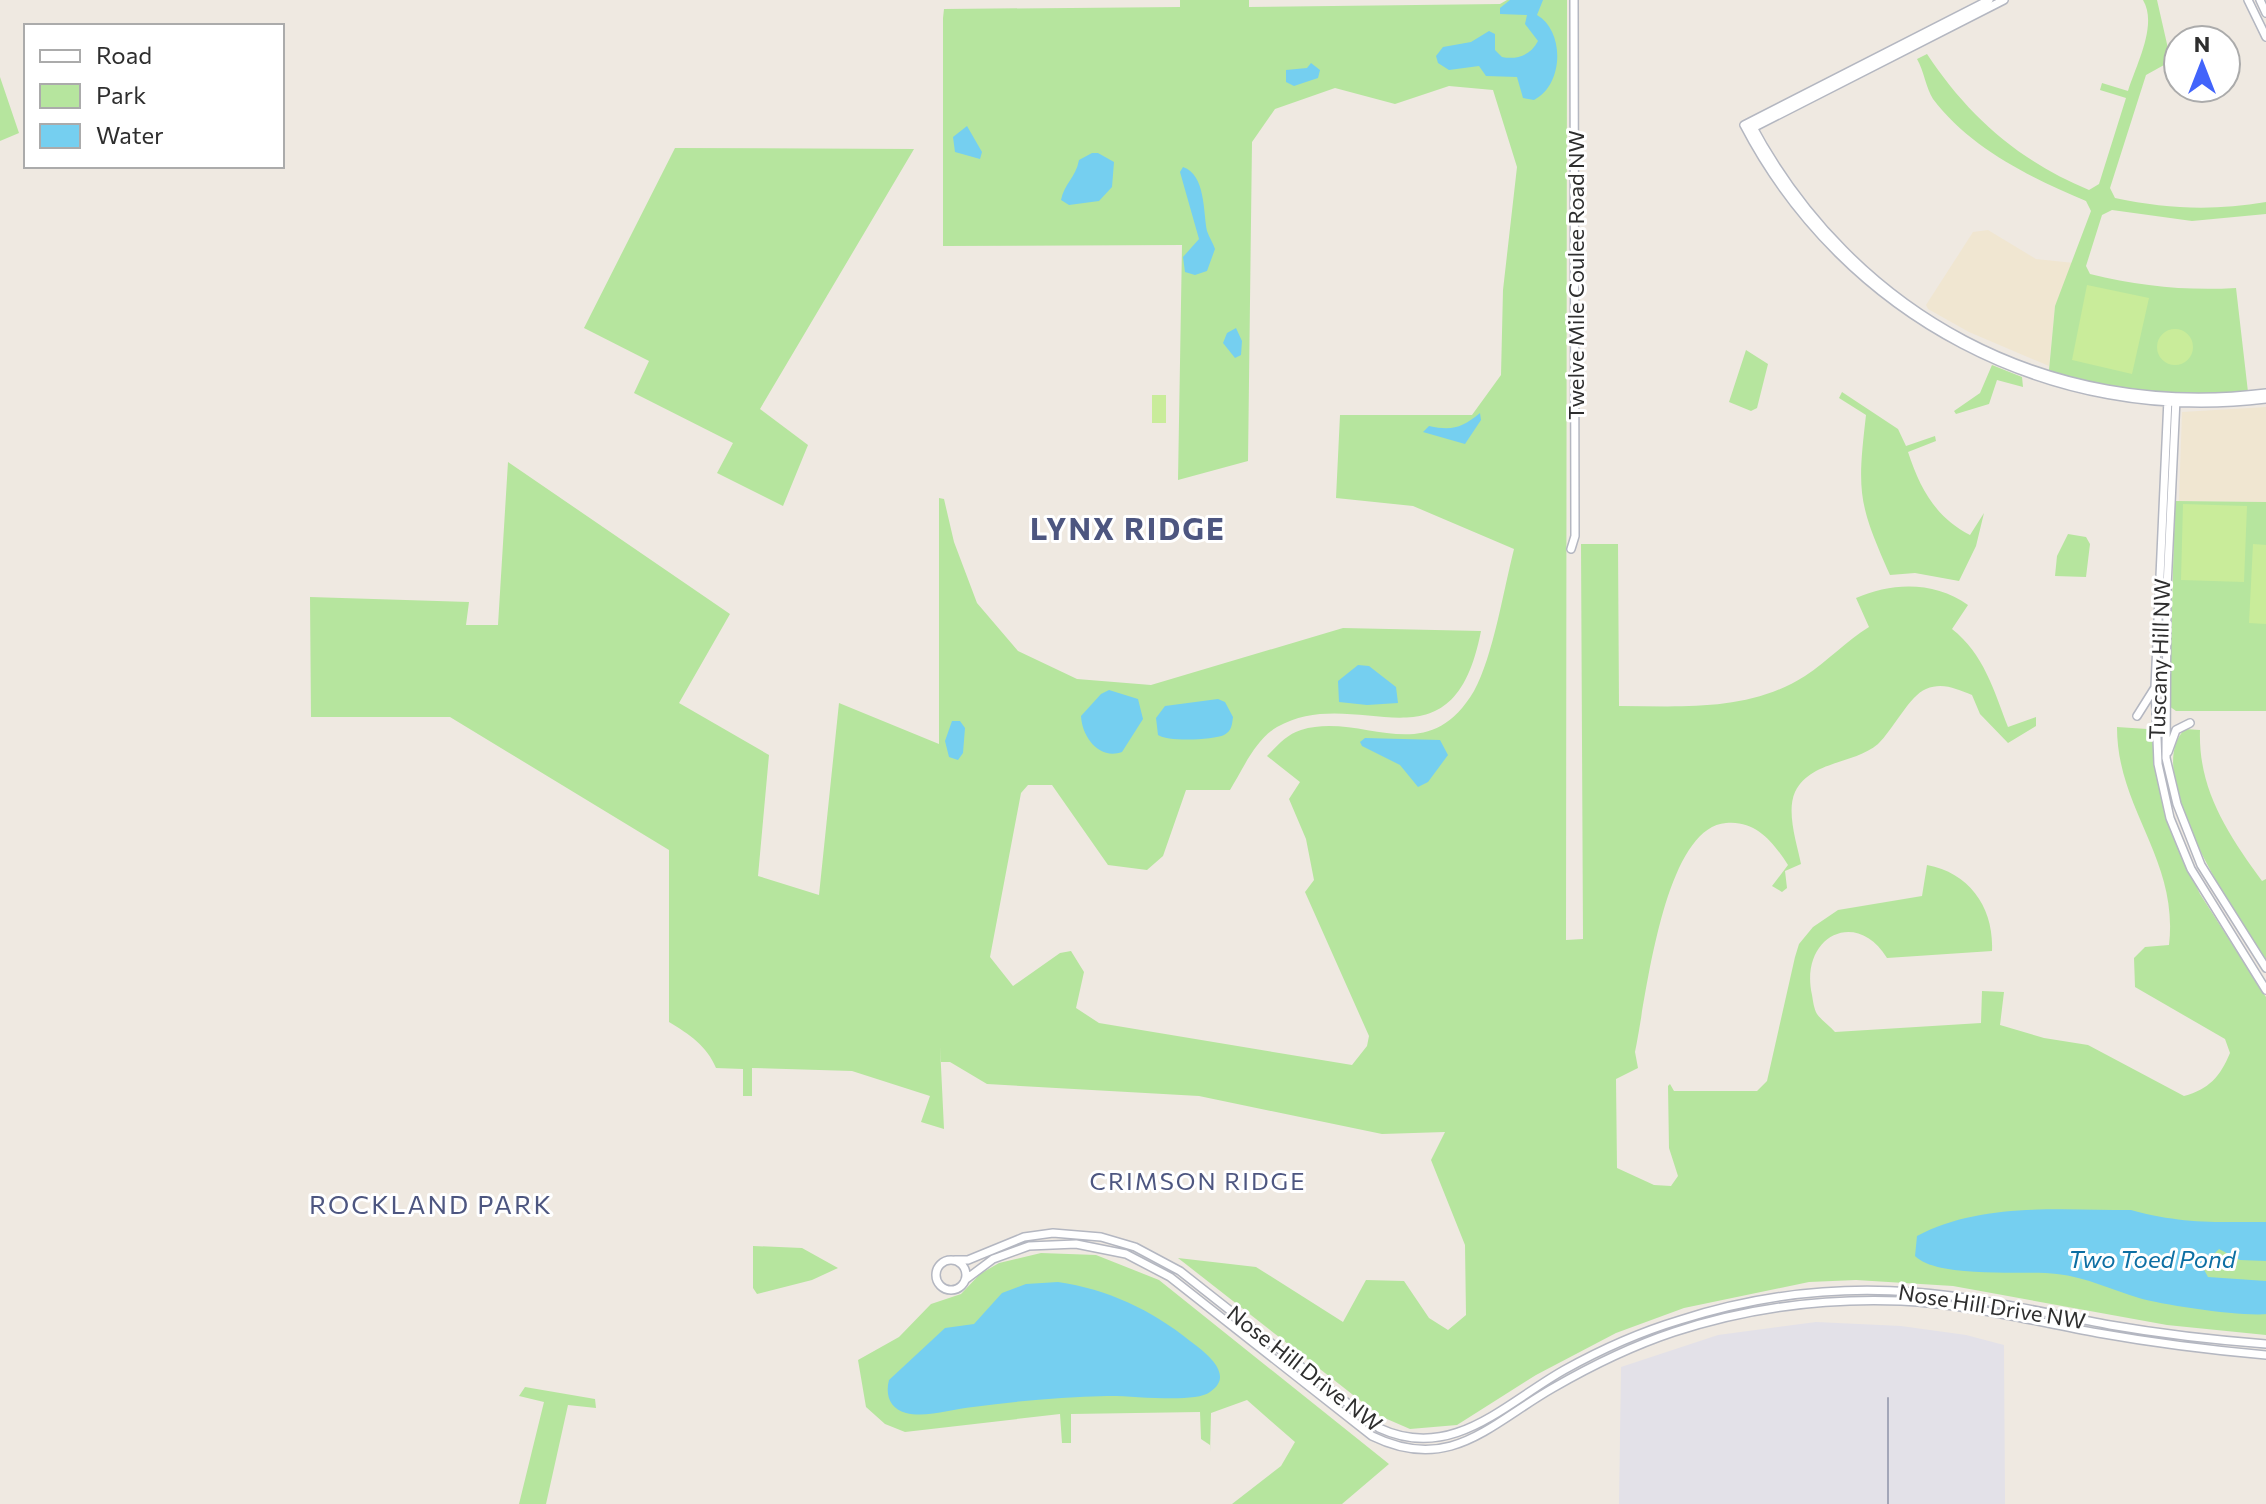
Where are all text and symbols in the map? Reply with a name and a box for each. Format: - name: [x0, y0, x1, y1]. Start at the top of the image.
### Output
- legend: [24, 24, 284, 168]
- north arrow: [2162, 24, 2242, 104]
- text: N: [2194, 30, 2210, 57]
- text: Road: [96, 40, 152, 69]
- text: Park: [96, 80, 146, 109]
- text: Water: [96, 120, 164, 149]
- street label: Twelve Mile Coulee Road NW: [1562, 130, 1589, 420]
- district label: LYNX RIDGE: [1030, 509, 1226, 546]
- street label: Tuscany Hill NW: [2143, 578, 2175, 740]
- district label: CRIMSON RIDGE: [1090, 1166, 1306, 1195]
- district label: ROCKLAND PARK: [309, 1188, 553, 1219]
- water label: Two Toed Pond: [2068, 1244, 2237, 1273]
- street label: Nose Hill Drive NW: [1896, 1278, 2088, 1334]
- street label: Nose Hill Drive NW: [1222, 1299, 1388, 1437]

